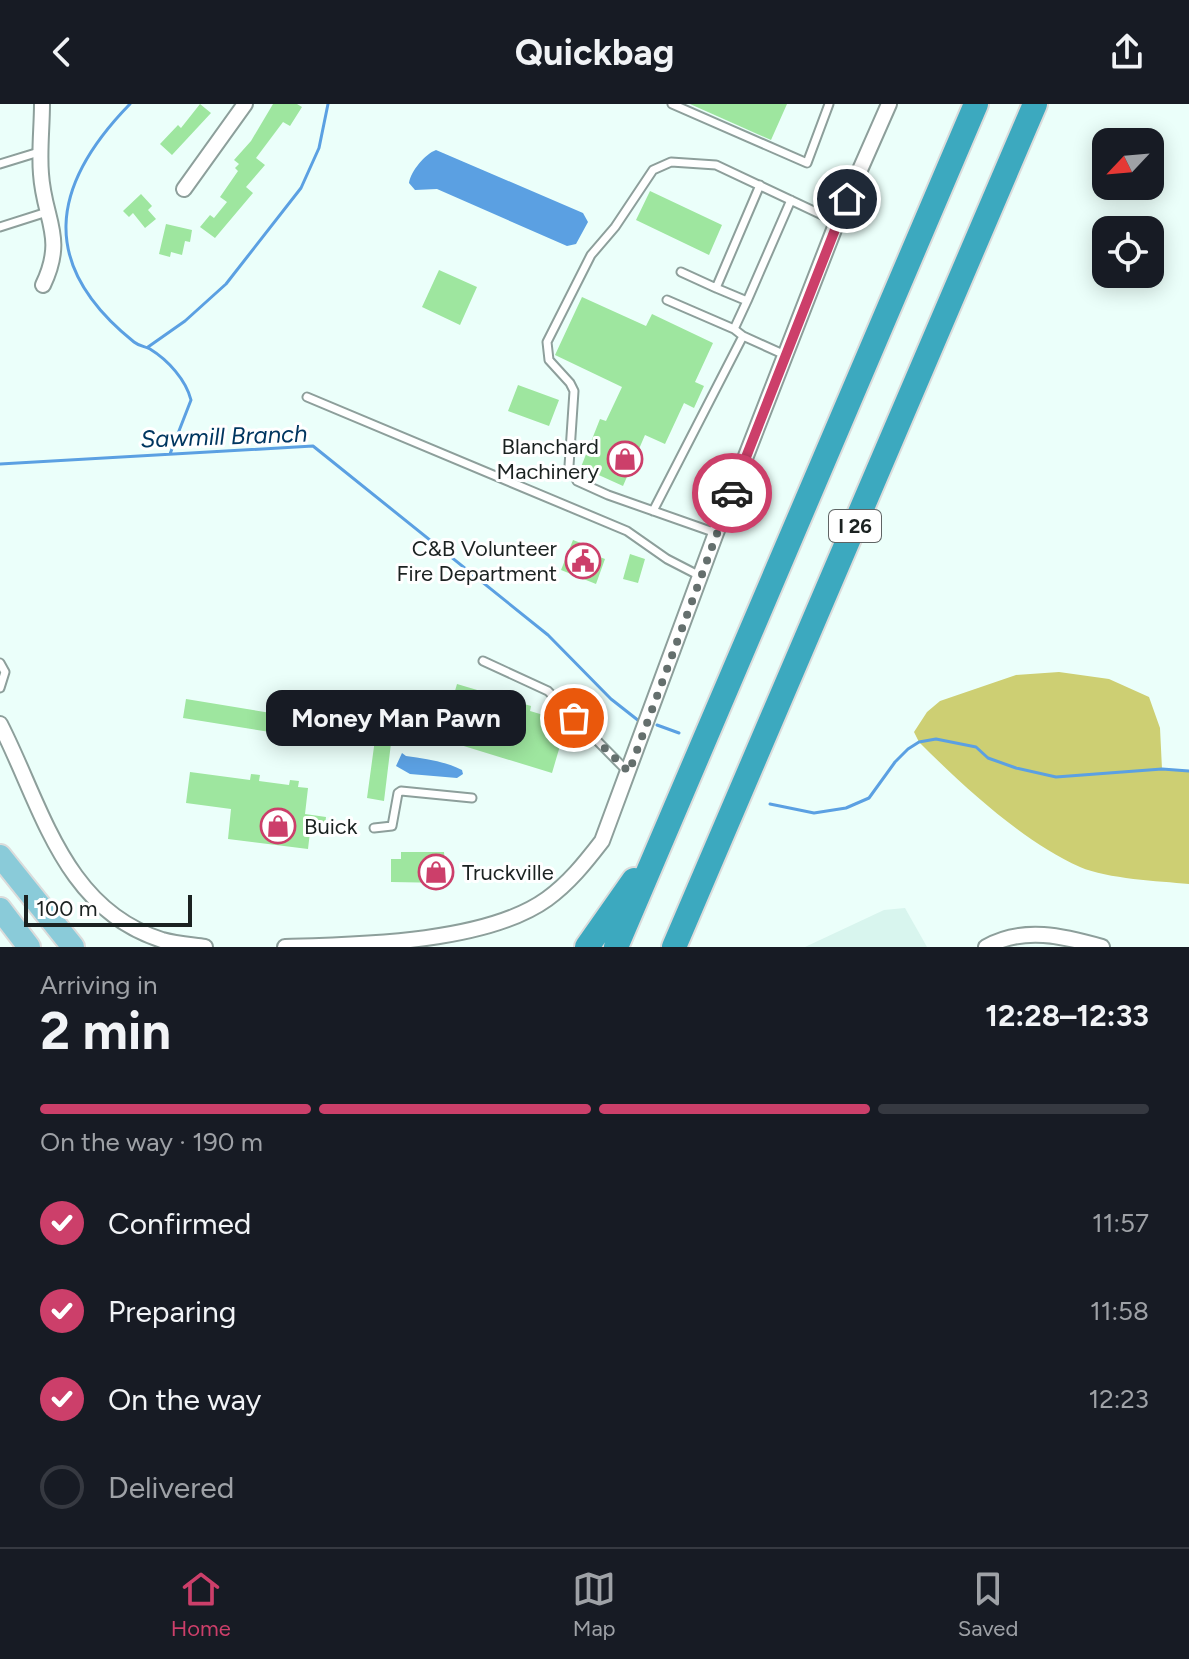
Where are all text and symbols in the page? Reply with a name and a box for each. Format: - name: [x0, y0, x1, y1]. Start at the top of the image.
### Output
- icon: back: [40, 30, 84, 74]
- icon: share: [1105, 30, 1149, 74]
- text: Quickbag: [515, 31, 674, 74]
- north arrow: [1092, 128, 1164, 200]
- map controls: [1092, 128, 1164, 288]
- pin: [813, 165, 881, 233]
- icon: home: [825, 177, 869, 221]
- button: locate: [1092, 216, 1164, 288]
- water label: Sawmill Branch: [140, 419, 308, 453]
- place label: Blanchard Machinery: [497, 433, 599, 485]
- shop icon: Blanchard Machinery: [606, 440, 644, 478]
- courier: [692, 453, 772, 533]
- icon: car: [710, 471, 754, 515]
- road number: I 26: [829, 510, 881, 542]
- place label: C&B Volunteer Fire Department: [397, 535, 558, 587]
- public building icon: C&B Volunteer Fire Department: [564, 542, 602, 580]
- pin: [540, 684, 608, 752]
- callout: Money Man Pawn: [266, 690, 526, 746]
- icon: bag: [552, 696, 596, 740]
- text: Money Man Pawn: [291, 702, 501, 734]
- shop icon: Buick: [259, 807, 297, 845]
- place label: Buick: [304, 813, 358, 840]
- shop icon: Truckville: [417, 853, 455, 891]
- place label: Truckville: [462, 859, 554, 886]
- scale bar: [24, 891, 192, 927]
- text: 100 m: [36, 895, 97, 922]
- text: Arriving in: [40, 969, 158, 1001]
- text: 12:28–12:33: [985, 997, 1149, 1034]
- text: 2 min: [40, 1000, 171, 1062]
- text: On the way · 190 m: [40, 1126, 263, 1158]
- icon: check: [40, 1201, 84, 1245]
- text: Confirmed: [108, 1205, 251, 1242]
- text: 11:57: [1092, 1207, 1149, 1239]
- icon: check: [40, 1289, 84, 1333]
- text: Preparing: [108, 1293, 236, 1330]
- text: 11:58: [1090, 1295, 1149, 1327]
- icon: check: [40, 1377, 84, 1421]
- text: On the way: [108, 1381, 261, 1418]
- text: 12:23: [1088, 1383, 1149, 1415]
- text: Delivered: [108, 1469, 234, 1506]
- tab: Home: [171, 1567, 231, 1642]
- tab: Map: [572, 1567, 616, 1642]
- tab: Saved: [958, 1567, 1018, 1642]

